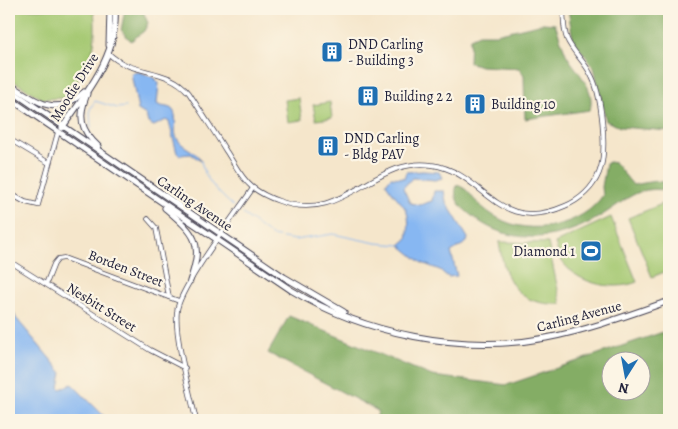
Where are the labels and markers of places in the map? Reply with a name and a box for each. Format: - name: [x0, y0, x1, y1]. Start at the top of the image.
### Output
- place label: DND Carling - Building 3: [348, 35, 423, 70]
- building icon: DND Carling - Building 3: [320, 40, 344, 64]
- building icon: Building 2 2: [356, 84, 380, 108]
- place label: Building 2 2: [384, 87, 453, 106]
- building icon: Building 10: [463, 92, 487, 116]
- place label: Building 10: [491, 95, 555, 114]
- place label: DND Carling - Bldg PAV: [344, 129, 419, 164]
- building icon: DND Carling - Bldg PAV: [316, 134, 340, 158]
- sports icon: Diamond 1: [579, 239, 603, 263]
- place label: Diamond 1: [513, 242, 575, 261]

